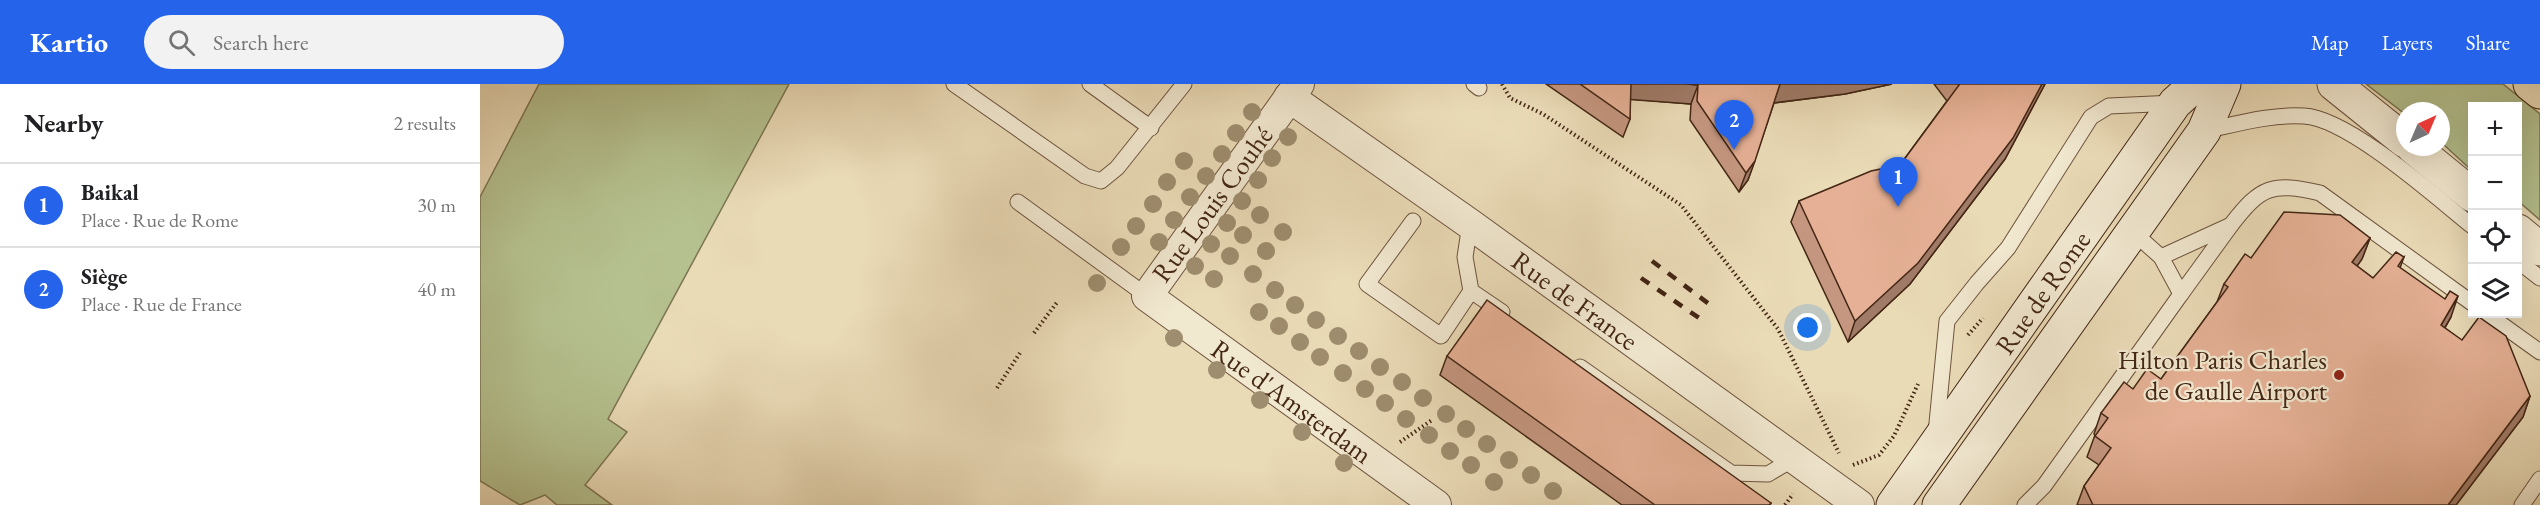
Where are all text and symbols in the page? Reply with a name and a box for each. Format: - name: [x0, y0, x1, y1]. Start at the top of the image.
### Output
- search box: [144, 15, 564, 69]
- text: Kartio: [30, 24, 108, 60]
- icon: search: [165, 26, 198, 59]
- text: Search here: [213, 28, 309, 57]
- text: Map: [2311, 29, 2349, 56]
- text: Layers: [2382, 29, 2433, 56]
- text: Share: [2466, 29, 2510, 56]
- pin: 2: [1714, 100, 1754, 150]
- north arrow: [2396, 102, 2450, 156]
- map controls: [2468, 102, 2522, 318]
- button: +: [2468, 102, 2522, 156]
- text: Nearby: [24, 106, 104, 140]
- text: 2 results: [393, 110, 456, 136]
- street label: Rue Louis Couhé: [1144, 119, 1280, 289]
- button: −: [2468, 156, 2522, 210]
- pin: 1: [1878, 158, 1918, 207]
- text: Baikal: [81, 178, 139, 207]
- text: 1: [38, 192, 49, 218]
- text: 30 m: [417, 192, 456, 218]
- text: Place · Rue de Rome: [81, 207, 238, 233]
- button: locate: [2468, 210, 2522, 264]
- street label: Rue de Rome: [1987, 223, 2098, 361]
- street label: Rue de France: [1505, 243, 1645, 358]
- text: Siège: [81, 262, 128, 291]
- button: layers: [2468, 264, 2522, 318]
- text: 2: [38, 276, 49, 302]
- text: 40 m: [417, 276, 456, 302]
- text: Place · Rue de France: [81, 291, 242, 317]
- your location: [1793, 313, 1822, 342]
- street label: Rue d'Amsterdam: [1205, 331, 1380, 471]
- place label: Hilton Paris Charles de Gaulle Airport: [2118, 342, 2328, 408]
- marker: Hilton Paris Charles de Gaulle Airport: [2332, 368, 2346, 382]

